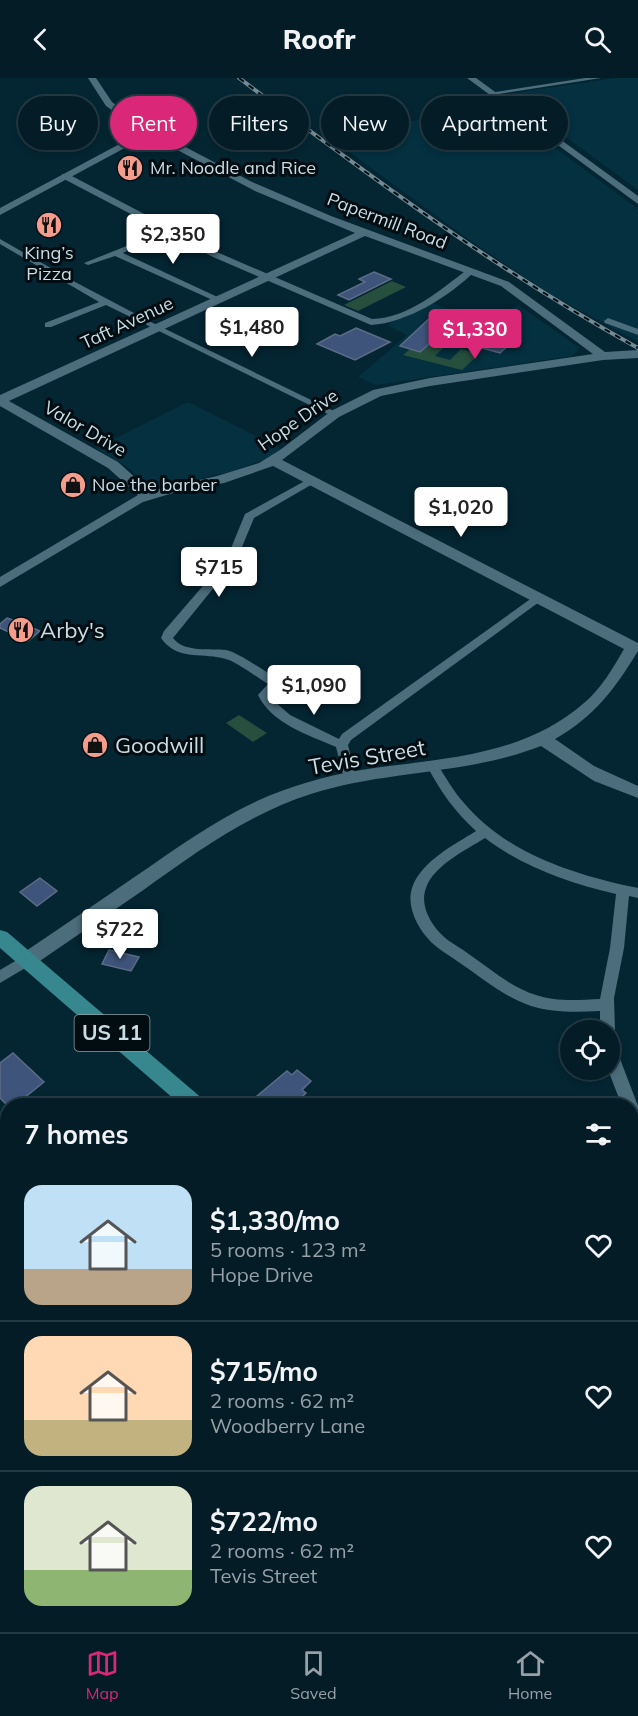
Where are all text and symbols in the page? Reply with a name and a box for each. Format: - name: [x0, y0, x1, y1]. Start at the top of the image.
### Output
- text: Roofr: [283, 22, 355, 56]
- icon: back: [24, 23, 57, 56]
- icon: search: [581, 23, 614, 56]
- chip: Buy: [18, 96, 98, 150]
- chip: Rent: [110, 96, 197, 150]
- chip: Filters: [209, 96, 309, 150]
- chip: New: [321, 96, 409, 150]
- chip: Apartment: [421, 96, 568, 150]
- restaurant icon: Mr. Noodle and Rice: [115, 153, 145, 183]
- place label: Mr. Noodle and Rice: [150, 156, 316, 179]
- street label: Papermill Road: [324, 187, 450, 254]
- restaurant icon: King’s Pizza: [34, 210, 64, 240]
- pin: $2,350: [124, 214, 222, 265]
- text: $2,350: [141, 221, 205, 246]
- place label: King’s Pizza: [24, 241, 74, 285]
- street label: Taft Avenue: [77, 291, 177, 354]
- pin: $1,480: [203, 307, 301, 358]
- pin: $1,330: [426, 309, 524, 360]
- text: $1,480: [220, 314, 284, 339]
- text: $1,330: [443, 316, 507, 341]
- street label: Hope Drive: [253, 384, 342, 456]
- street label: Valor Drive: [40, 396, 131, 461]
- shop icon: Noe the barber: [58, 470, 88, 500]
- place label: Noe the barber: [92, 473, 217, 496]
- pin: $1,020: [412, 487, 510, 538]
- text: $1,020: [429, 494, 493, 519]
- pin: $715: [183, 547, 255, 598]
- text: $715: [195, 554, 243, 579]
- restaurant icon: Arby's: [6, 615, 36, 645]
- place label: Arby's: [40, 616, 105, 644]
- pin: $1,090: [265, 665, 363, 716]
- text: $1,090: [282, 672, 346, 697]
- shop icon: Goodwill: [80, 730, 110, 760]
- place label: Goodwill: [115, 731, 204, 759]
- street label: Tevis Street: [307, 733, 428, 781]
- pin: $722: [84, 909, 156, 960]
- text: $722: [96, 916, 144, 941]
- road number: US 11: [74, 1015, 150, 1051]
- map controls: [560, 1020, 620, 1080]
- button: locate: [560, 1020, 620, 1080]
- text: 7 homes: [24, 1118, 128, 1151]
- icon: filters: [582, 1118, 615, 1151]
- text: $1,330/mo: [210, 1204, 340, 1237]
- icon: home: [72, 1209, 144, 1281]
- icon: heart: [582, 1229, 615, 1262]
- text: 5 rooms · 123 m²: [210, 1237, 366, 1262]
- text: Hope Drive: [210, 1262, 313, 1287]
- text: $715/mo: [210, 1355, 318, 1388]
- icon: home: [72, 1360, 144, 1432]
- icon: heart: [582, 1380, 615, 1413]
- text: 2 rooms · 62 m²: [210, 1388, 354, 1413]
- text: Woodberry Lane: [210, 1413, 365, 1438]
- text: $722/mo: [210, 1505, 318, 1538]
- icon: home: [72, 1510, 144, 1582]
- icon: heart: [582, 1530, 615, 1563]
- text: 2 rooms · 62 m²: [210, 1538, 354, 1563]
- text: Tevis Street: [210, 1563, 317, 1588]
- tab: Map: [86, 1647, 119, 1703]
- tab: Saved: [290, 1647, 336, 1703]
- tab: Home: [508, 1647, 552, 1703]

